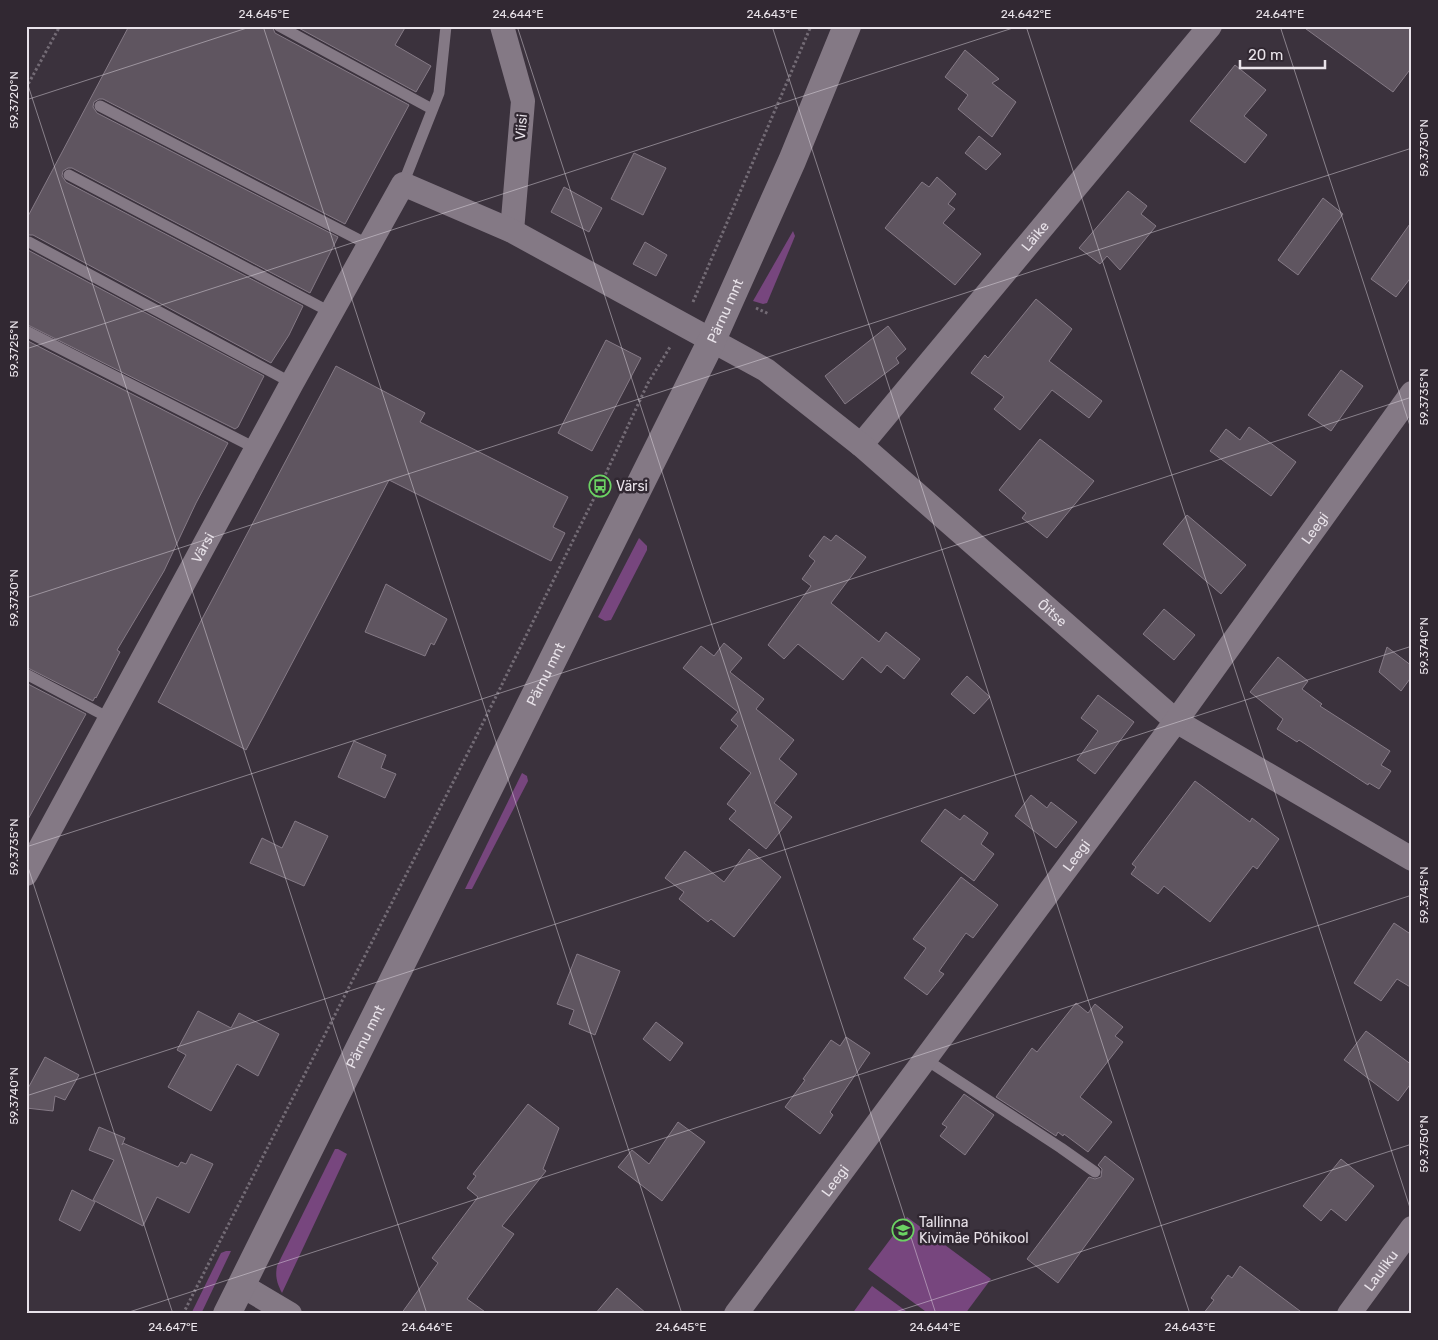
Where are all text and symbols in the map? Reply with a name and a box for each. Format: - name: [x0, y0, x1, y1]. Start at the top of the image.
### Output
- text: 24.645°E: [239, 7, 289, 21]
- text: 24.644°E: [492, 7, 544, 21]
- text: 24.643°E: [747, 7, 797, 21]
- text: 24.642°E: [1001, 7, 1051, 21]
- text: 24.641°E: [1256, 7, 1304, 21]
- scale bar: [1240, 38, 1326, 70]
- text: 20 m: [1248, 46, 1283, 64]
- text: 59.3720°N: [7, 71, 21, 129]
- street label: Viisi: [512, 113, 531, 141]
- text: 59.3730°N: [1417, 119, 1431, 177]
- street label: Läike: [1018, 218, 1053, 255]
- street label: Pärnu mnt: [704, 276, 747, 346]
- text: 59.3725°N: [7, 320, 21, 378]
- text: 59.3735°N: [1417, 368, 1431, 426]
- bus stop icon: Värsi: [588, 474, 612, 498]
- place label: Värsi: [616, 478, 648, 495]
- street label: Leegi: [1298, 509, 1332, 548]
- street label: Värsi: [188, 530, 218, 566]
- text: 59.3730°N: [7, 569, 21, 627]
- street label: Õitse: [1034, 595, 1070, 631]
- text: 59.3740°N: [1417, 617, 1431, 675]
- street label: Pärnu mnt: [523, 639, 569, 709]
- text: 59.3735°N: [7, 818, 21, 876]
- street label: Leegi: [1059, 837, 1094, 875]
- text: 59.3745°N: [1417, 866, 1431, 924]
- street label: Pärnu mnt: [343, 1002, 389, 1071]
- text: 59.3740°N: [7, 1067, 21, 1125]
- text: 59.3750°N: [1417, 1115, 1431, 1173]
- street label: Leegi: [818, 1162, 853, 1200]
- place label: Tallinna Kivimäe Põhikool: [919, 1214, 1029, 1247]
- school or university icon: Tallinna Kivimäe Põhikool: [891, 1218, 915, 1242]
- street label: Lauliku: [1361, 1247, 1402, 1295]
- text: 24.647°E: [148, 1320, 198, 1334]
- text: 24.646°E: [402, 1320, 452, 1334]
- text: 24.645°E: [656, 1320, 706, 1334]
- text: 24.644°E: [909, 1320, 961, 1334]
- text: 24.643°E: [1165, 1320, 1215, 1334]

